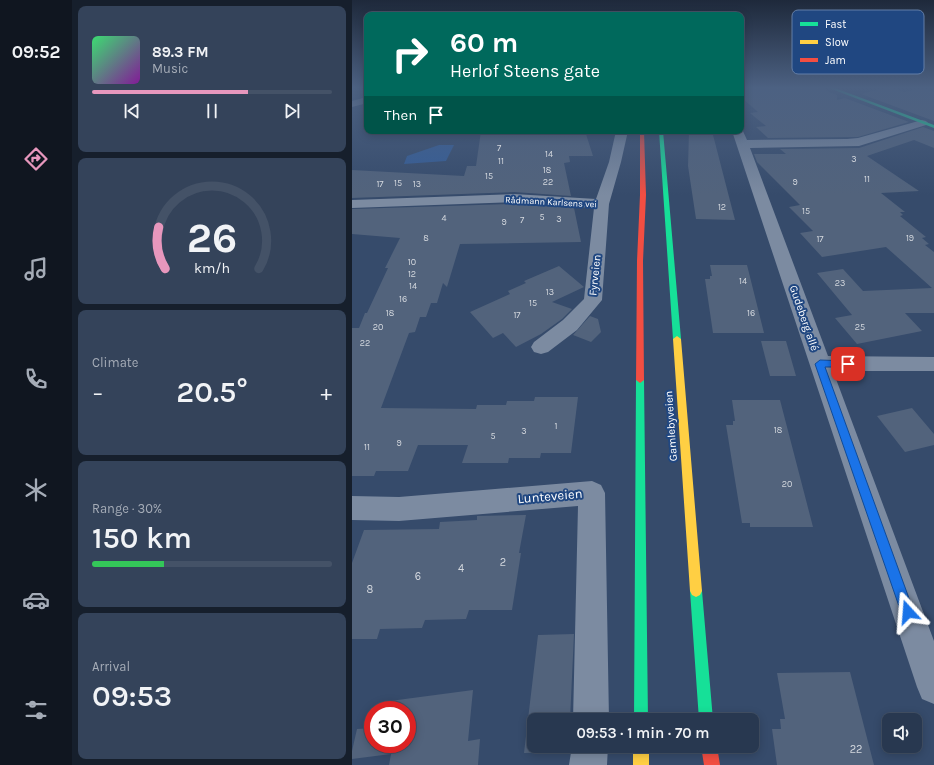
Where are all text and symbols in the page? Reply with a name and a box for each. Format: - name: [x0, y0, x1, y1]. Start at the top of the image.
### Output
- legend: [792, 10, 924, 74]
- text: Fast: [825, 18, 846, 31]
- text: 60 m: [450, 26, 518, 59]
- icon: right: [384, 28, 436, 80]
- text: Slow: [825, 36, 849, 49]
- text: 09:52: [12, 41, 60, 63]
- text: 89.3 FM: [152, 43, 209, 61]
- text: Jam: [825, 54, 846, 67]
- text: Herlof Steens gate: [450, 60, 600, 82]
- text: Music: [152, 61, 188, 76]
- icon: previous: [121, 100, 143, 122]
- icon: pause: [201, 100, 223, 122]
- icon: next: [281, 100, 303, 122]
- icon: arrive: [425, 104, 447, 126]
- text: Then: [384, 106, 417, 124]
- house number: 7: [497, 143, 502, 153]
- icon: directions: [22, 145, 50, 173]
- house number: 14: [545, 149, 553, 159]
- house number: 3: [851, 154, 857, 164]
- house number: 11: [498, 156, 504, 166]
- house number: 18: [543, 165, 552, 175]
- house number: 15: [485, 171, 493, 181]
- house number: 11: [864, 174, 870, 184]
- house number: 22: [543, 177, 553, 187]
- house number: 9: [792, 177, 798, 187]
- house number: 15: [394, 178, 402, 188]
- house number: 17: [376, 179, 384, 189]
- house number: 13: [413, 179, 421, 189]
- street label: Rådmann Karlsens vei: [505, 195, 597, 209]
- house number: 12: [718, 202, 726, 212]
- house number: 15: [802, 206, 810, 216]
- house number: 5: [539, 212, 545, 222]
- text: 26: [187, 213, 237, 261]
- house number: 4: [441, 213, 447, 223]
- house number: 3: [556, 214, 562, 224]
- house number: 7: [520, 215, 525, 225]
- house number: 9: [501, 217, 507, 227]
- house number: 8: [423, 233, 429, 243]
- house number: 19: [906, 233, 914, 243]
- house number: 17: [816, 234, 824, 244]
- street label: Fyrveien: [586, 254, 604, 296]
- icon: music: [22, 255, 50, 283]
- house number: 10: [408, 257, 416, 267]
- text: km/h: [194, 259, 230, 276]
- house number: 12: [408, 269, 416, 279]
- house number: 14: [739, 276, 747, 286]
- house number: 23: [835, 278, 845, 288]
- house number: 14: [409, 281, 417, 291]
- street label: Gudeberg allé: [787, 283, 821, 353]
- house number: 13: [546, 287, 554, 297]
- house number: 16: [399, 294, 407, 304]
- house number: 15: [529, 298, 537, 308]
- house number: 18: [386, 308, 395, 318]
- house number: 16: [747, 308, 755, 318]
- house number: 17: [513, 310, 521, 320]
- house number: 20: [373, 322, 383, 332]
- house number: 25: [855, 322, 865, 332]
- house number: 22: [360, 338, 370, 348]
- pin: [831, 347, 865, 381]
- icon: arrive: [837, 353, 859, 375]
- text: Climate: [92, 355, 138, 370]
- icon: phone: [22, 365, 50, 393]
- text: 20.5°: [176, 374, 248, 410]
- text: −: [92, 380, 104, 406]
- text: +: [320, 380, 332, 406]
- street label: Gamlebyveien: [662, 390, 680, 462]
- house number: 1: [555, 421, 558, 431]
- house number: 18: [774, 425, 783, 435]
- house number: 3: [521, 426, 527, 436]
- house number: 5: [490, 431, 496, 441]
- house number: 9: [396, 438, 402, 448]
- house number: 11: [364, 442, 370, 452]
- icon: climate: [22, 476, 50, 504]
- house number: 20: [782, 479, 792, 489]
- street label: Lunteveien: [517, 486, 583, 506]
- text: Range · 30%: [92, 501, 162, 516]
- text: 150 km: [92, 520, 192, 556]
- house number: 2: [500, 556, 506, 569]
- house number: 4: [458, 562, 464, 575]
- house number: 6: [415, 570, 421, 583]
- house number: 8: [367, 583, 374, 596]
- icon: car: [22, 586, 50, 614]
- position arrow: [887, 591, 929, 633]
- text: Arrival: [92, 659, 130, 674]
- text: 09:53: [92, 678, 172, 714]
- icon: filters: [22, 696, 50, 724]
- speed limit sign: 30: [364, 701, 416, 753]
- map controls: [882, 713, 922, 753]
- button: sound: [882, 713, 922, 753]
- text: 09:53 · 1 min · 70 m: [577, 724, 709, 742]
- house number: 22: [850, 743, 862, 756]

